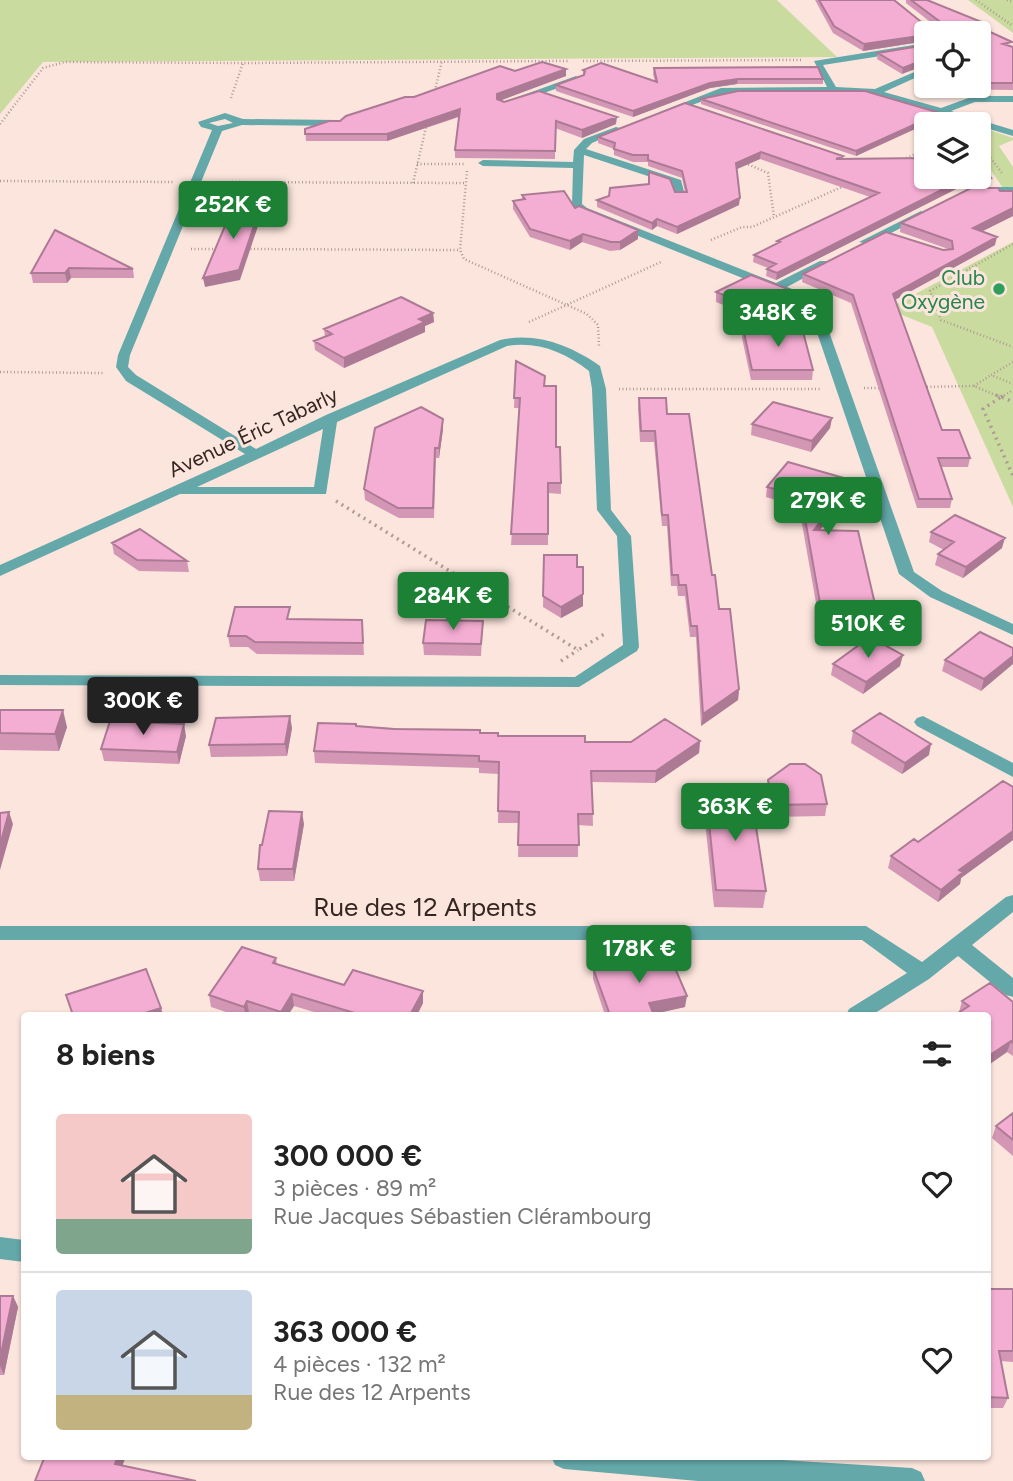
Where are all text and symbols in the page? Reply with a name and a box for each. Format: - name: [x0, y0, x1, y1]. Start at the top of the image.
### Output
- map controls: [914, 21, 991, 189]
- button: locate: [914, 21, 991, 98]
- button: layers: [914, 112, 991, 189]
- pin: 252K €: [176, 182, 290, 241]
- text: 252K €: [195, 190, 271, 218]
- place label: Club Oxygène: [901, 265, 985, 314]
- marker: Club Oxygène: [991, 281, 1007, 297]
- pin: 348K €: [721, 290, 835, 349]
- text: 348K €: [739, 298, 817, 326]
- street label: Avenue Éric Tabarly: [164, 382, 342, 482]
- pin: 279K €: [771, 477, 885, 537]
- text: 279K €: [790, 486, 866, 514]
- pin: 284K €: [396, 572, 510, 632]
- text: 284K €: [414, 581, 492, 609]
- pin: 510K €: [811, 600, 925, 660]
- text: 510K €: [831, 609, 905, 637]
- pin: 300K €: [86, 678, 200, 737]
- text: 300K €: [103, 686, 183, 714]
- pin: 363K €: [678, 784, 792, 843]
- text: 363K €: [697, 792, 773, 820]
- street label: Rue des 12 Arpents: [313, 891, 537, 923]
- pin: 178K €: [582, 926, 696, 985]
- text: 178K €: [602, 934, 676, 962]
- icon: filters: [918, 1035, 956, 1073]
- text: 8 biens: [56, 1036, 155, 1073]
- text: 300 000 €: [273, 1137, 422, 1174]
- icon: home: [112, 1142, 196, 1226]
- icon: heart: [918, 1165, 956, 1203]
- text: 3 pièces · 89 m²: [273, 1174, 436, 1202]
- text: Rue Jacques Sébastien Clérambourg: [273, 1202, 652, 1230]
- text: 363 000 €: [273, 1313, 417, 1350]
- icon: home: [112, 1318, 196, 1402]
- icon: heart: [918, 1341, 956, 1379]
- text: 4 pièces · 132 m²: [273, 1350, 446, 1378]
- text: Rue des 12 Arpents: [273, 1378, 471, 1406]

